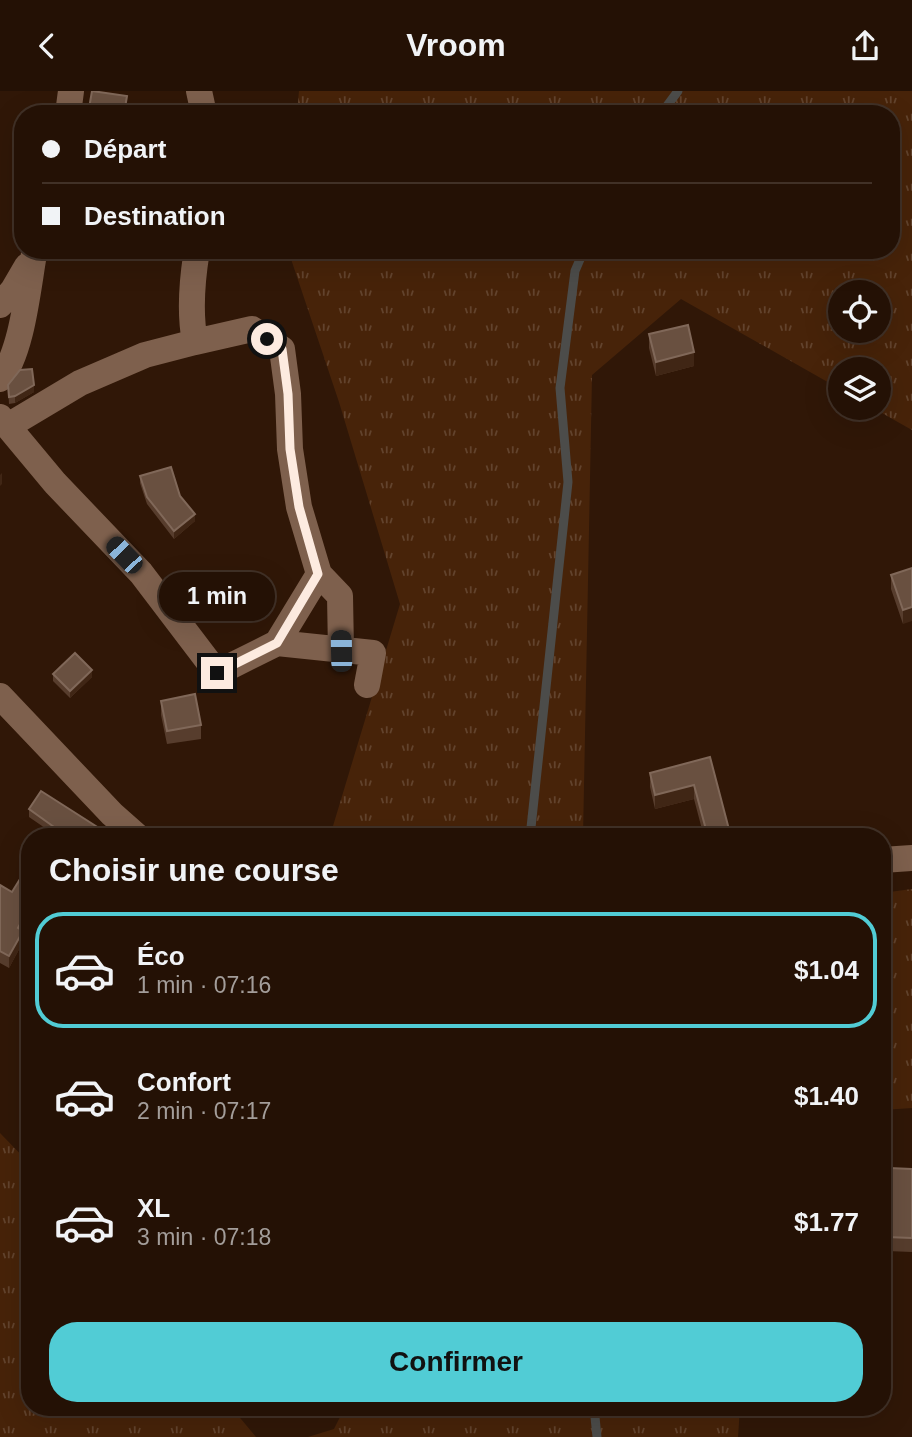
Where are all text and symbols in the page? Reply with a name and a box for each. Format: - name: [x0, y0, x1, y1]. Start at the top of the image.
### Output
- icon: back: [28, 27, 66, 65]
- text: Vroom: [406, 27, 506, 63]
- icon: share: [846, 27, 884, 65]
- text: Départ: [84, 134, 166, 164]
- text: Destination: [84, 201, 226, 231]
- map controls: [828, 280, 891, 420]
- button: locate: [828, 280, 891, 343]
- route start: [251, 323, 283, 355]
- button: layers: [828, 357, 891, 420]
- car: [102, 533, 147, 577]
- callout: 1 min: [159, 571, 275, 621]
- text: 1 min: [187, 583, 247, 609]
- car: [331, 630, 352, 672]
- route end: [201, 657, 233, 689]
- text: Choisir une course: [49, 852, 339, 888]
- icon: car: [53, 939, 116, 1002]
- text: Éco: [137, 941, 185, 971]
- text: $1.04: [794, 955, 859, 985]
- text: 1 min · 07:16: [137, 972, 271, 998]
- icon: car: [53, 1065, 116, 1128]
- text: Confort: [137, 1067, 231, 1097]
- text: $1.40: [794, 1081, 859, 1111]
- text: 2 min · 07:17: [137, 1098, 271, 1124]
- icon: car: [53, 1191, 116, 1254]
- text: XL: [137, 1193, 170, 1223]
- text: $1.77: [794, 1207, 859, 1237]
- text: 3 min · 07:18: [137, 1224, 271, 1250]
- button: Confirmer: [49, 1322, 863, 1402]

